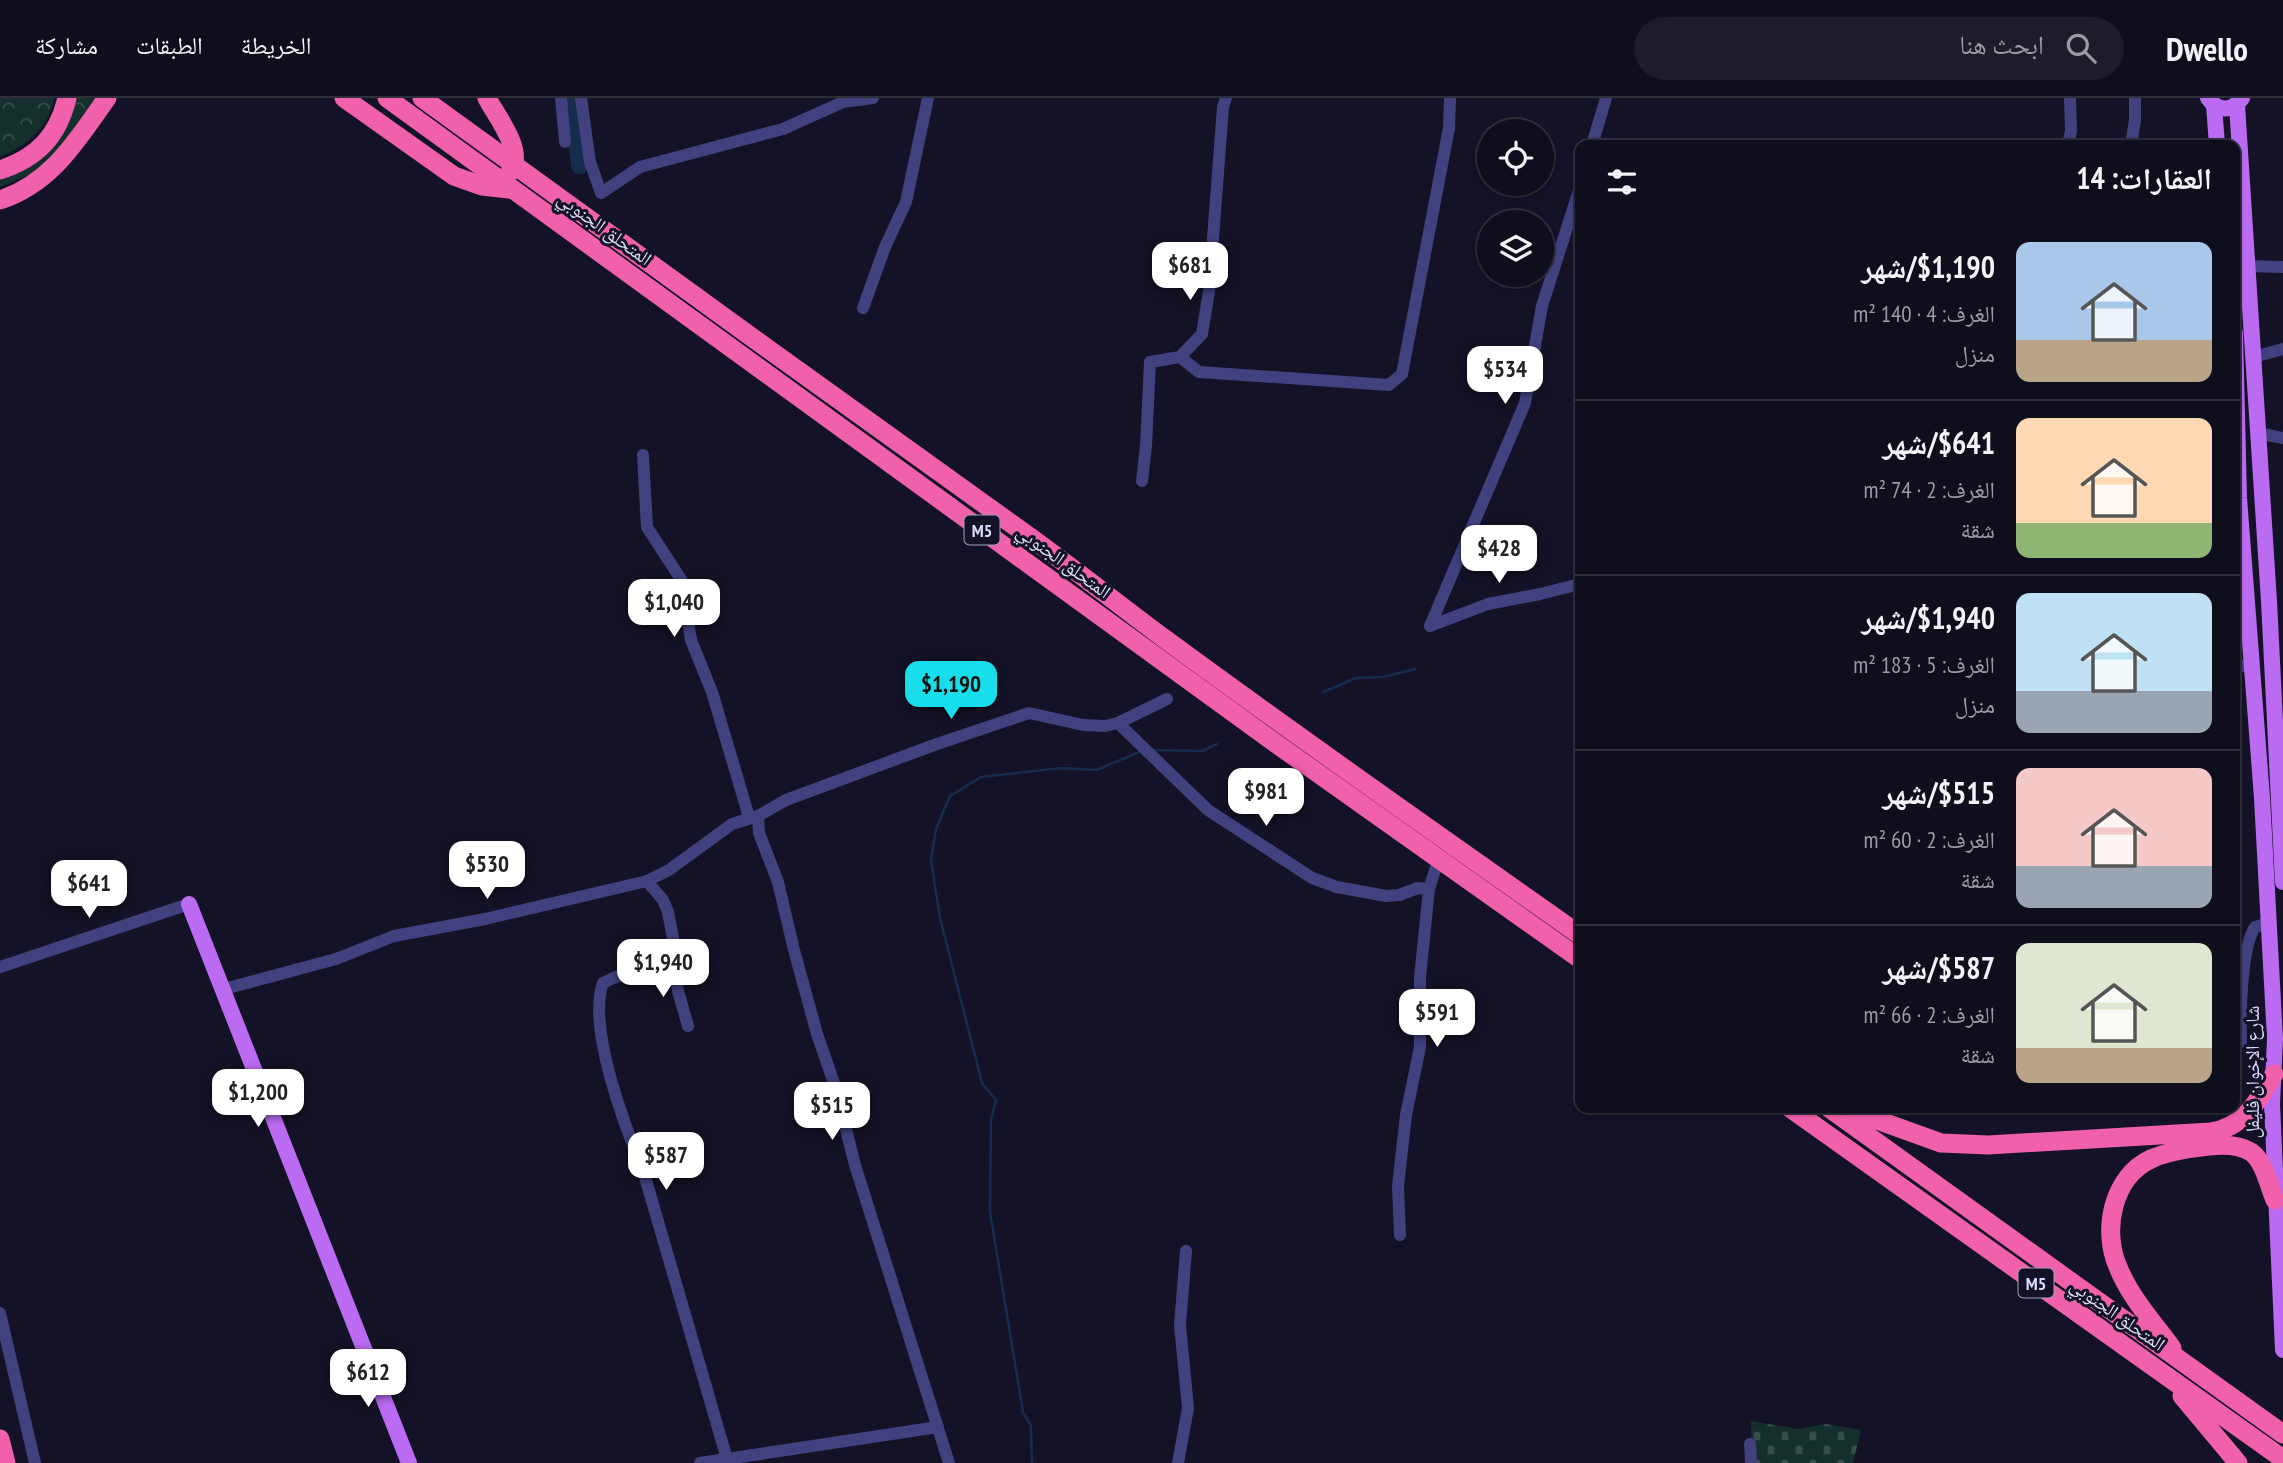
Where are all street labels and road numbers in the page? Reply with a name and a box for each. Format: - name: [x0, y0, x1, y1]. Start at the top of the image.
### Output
- street label: المتحلق الجنوبي: [551, 186, 657, 273]
- road number: M5: [964, 516, 1000, 544]
- street label: المتحلق الجنوبي: [1010, 519, 1116, 606]
- street label: شارع الإخوان فليفل: [2240, 1005, 2265, 1139]
- road number: M5: [2018, 1268, 2054, 1298]
- street label: المتحلق الجنوبي: [2064, 1272, 2170, 1359]

